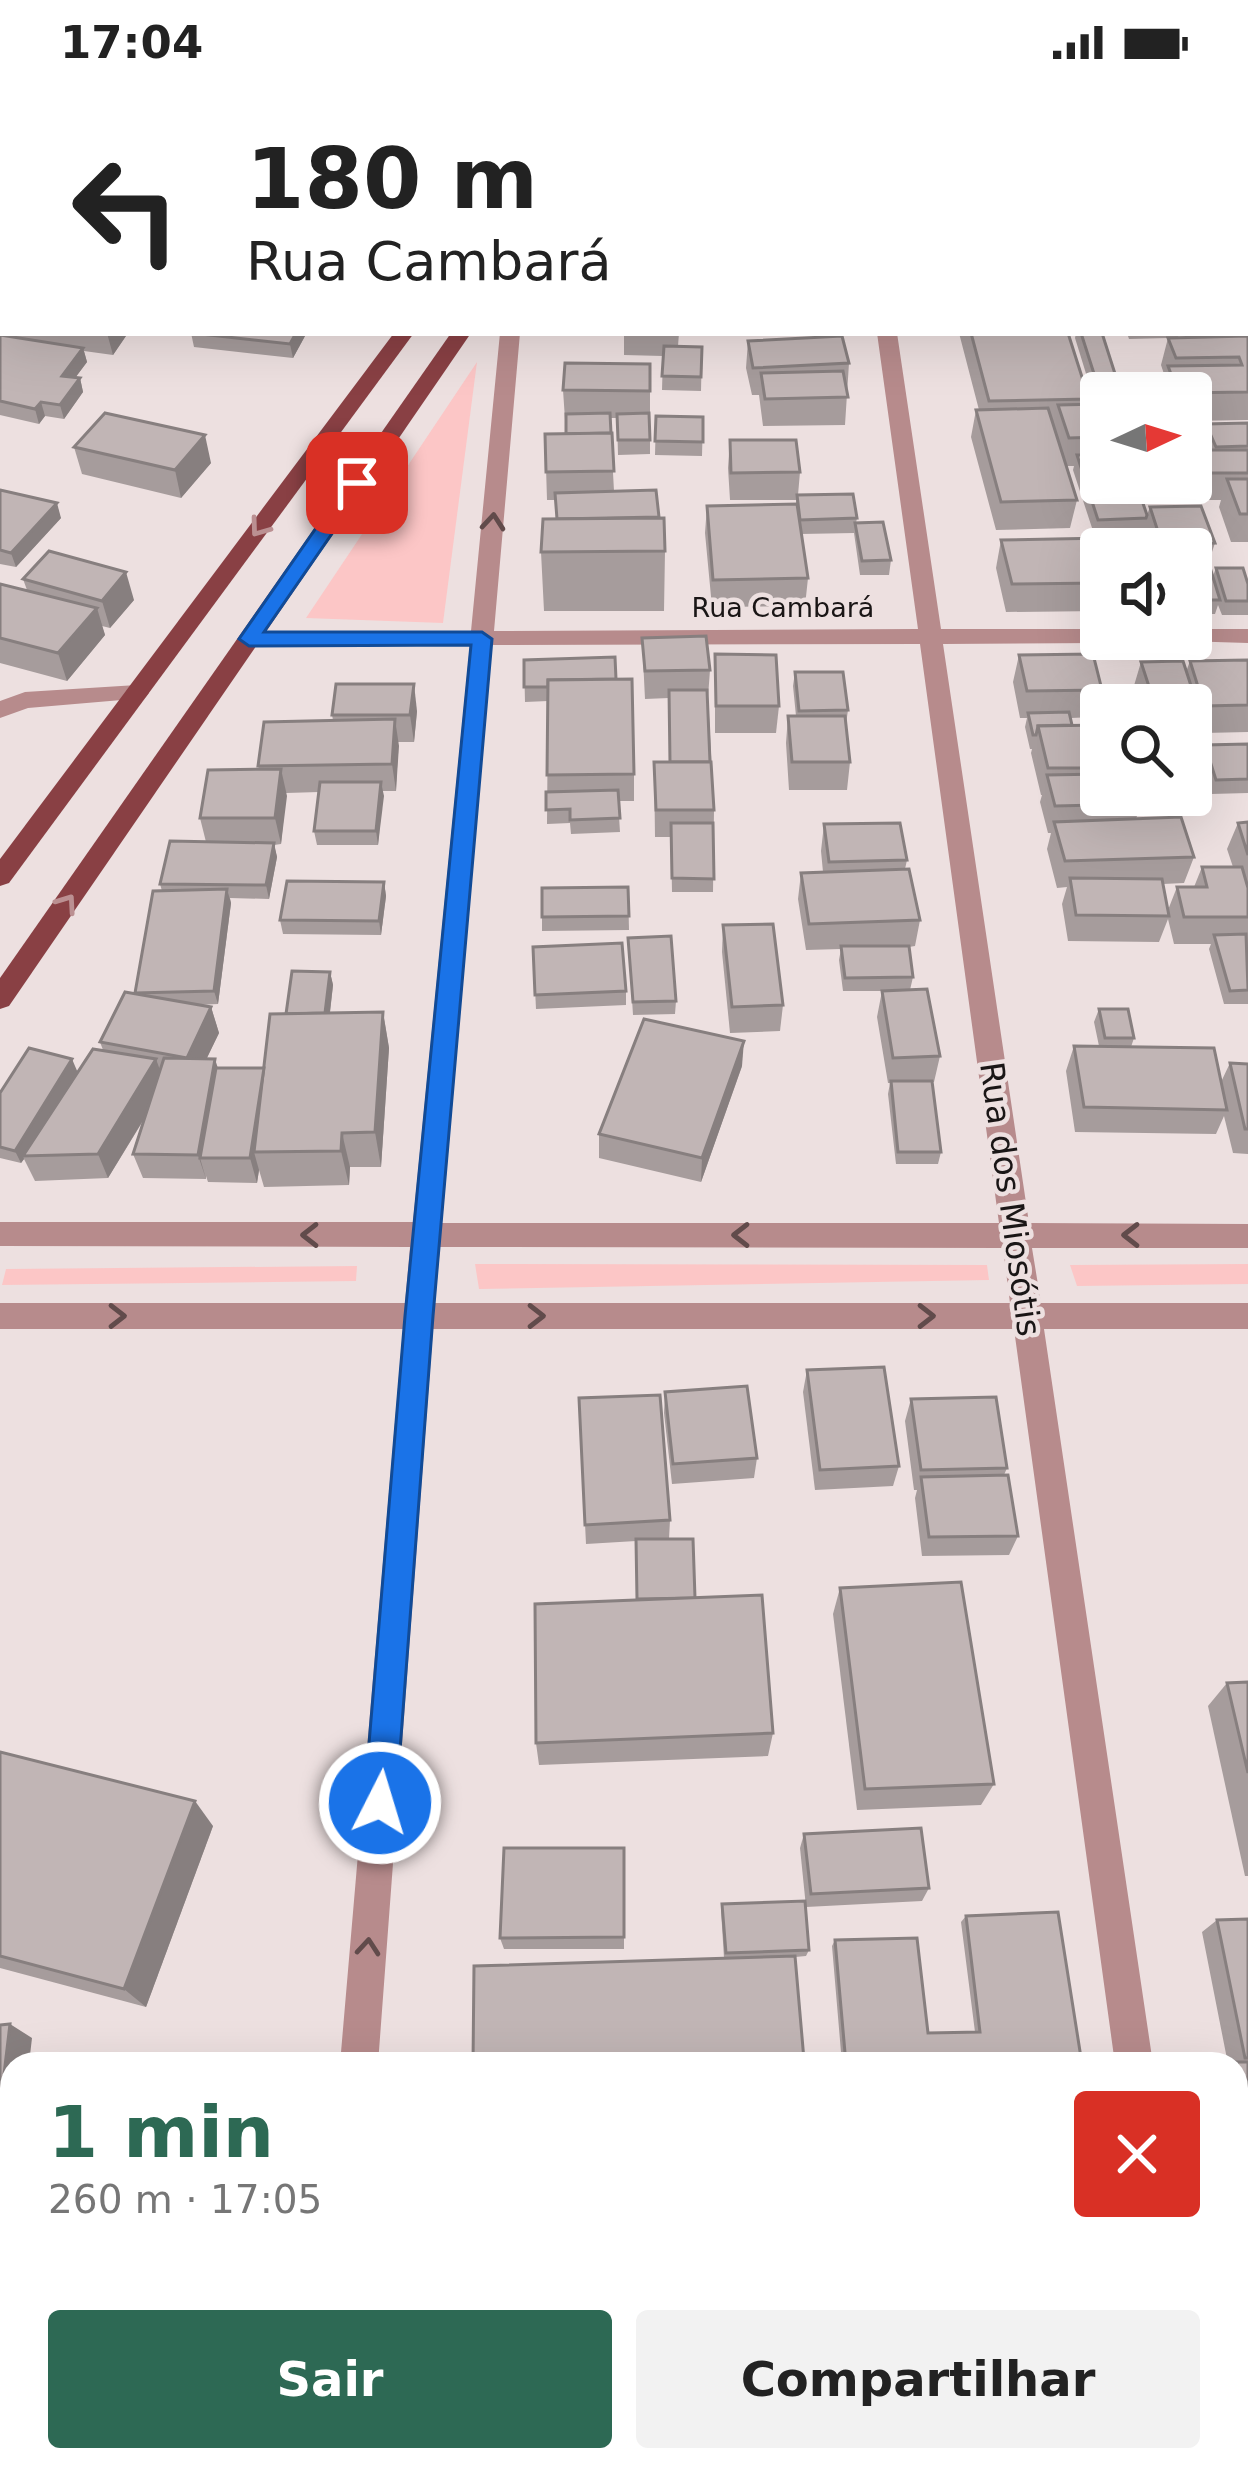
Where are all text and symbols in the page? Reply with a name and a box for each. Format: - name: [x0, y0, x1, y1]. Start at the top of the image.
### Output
- text: 17:04: [60, 16, 203, 69]
- text: 180 m: [246, 130, 538, 228]
- icon: left: [48, 132, 204, 288]
- text: Rua Cambará: [246, 230, 612, 293]
- north arrow: [1080, 372, 1212, 504]
- map controls: [1080, 372, 1212, 816]
- pin: [306, 432, 408, 534]
- icon: arrive: [324, 450, 390, 516]
- one-way arrow: [480, 512, 505, 531]
- one-way arrow: [251, 515, 273, 536]
- button: sound: [1080, 528, 1212, 660]
- street label: Rua Cambará: [692, 592, 874, 623]
- button: search: [1080, 684, 1212, 816]
- one-way arrow: [53, 894, 75, 916]
- street label: Rua dos Miosótis: [972, 1059, 1049, 1339]
- one-way arrow: [300, 1222, 318, 1248]
- one-way arrow: [731, 1222, 749, 1248]
- one-way arrow: [1121, 1222, 1139, 1248]
- one-way arrow: [109, 1303, 127, 1329]
- one-way arrow: [528, 1303, 546, 1329]
- one-way arrow: [918, 1303, 936, 1329]
- position arrow: [317, 1740, 443, 1866]
- one-way arrow: [355, 1937, 381, 1956]
- text: 1 min: [48, 2090, 274, 2174]
- button: close: [1074, 2091, 1200, 2217]
- text: 260 m · 17:05: [48, 2177, 322, 2222]
- button: Sair: [48, 2310, 612, 2448]
- button: Compartilhar: [636, 2310, 1200, 2448]

